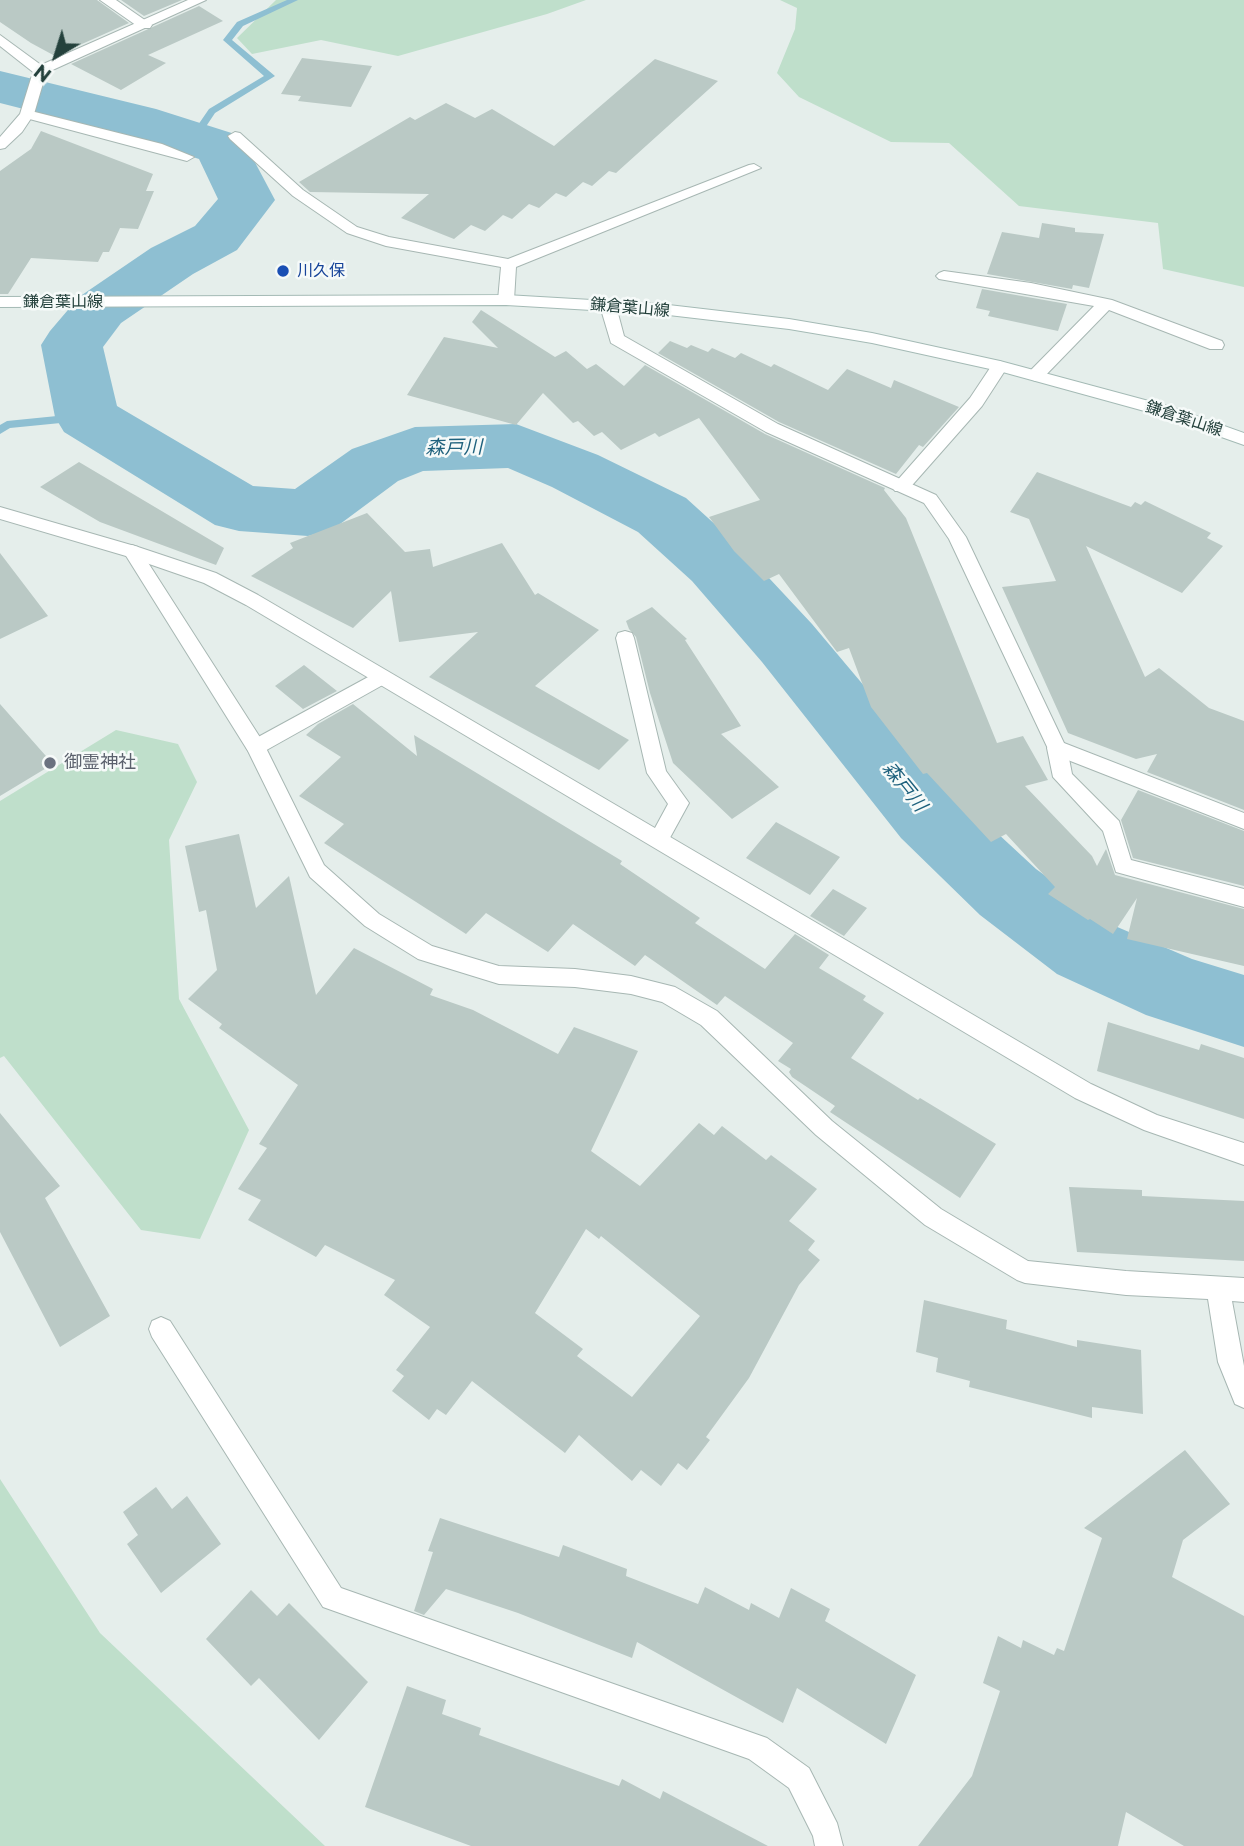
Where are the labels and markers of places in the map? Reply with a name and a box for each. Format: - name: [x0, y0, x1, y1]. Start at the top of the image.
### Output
- place label: 川久保: [297, 261, 345, 281]
- marker: 川久保: [275, 263, 291, 279]
- place label: 御霊神社: [64, 752, 136, 774]
- marker: 御霊神社: [42, 755, 58, 771]

